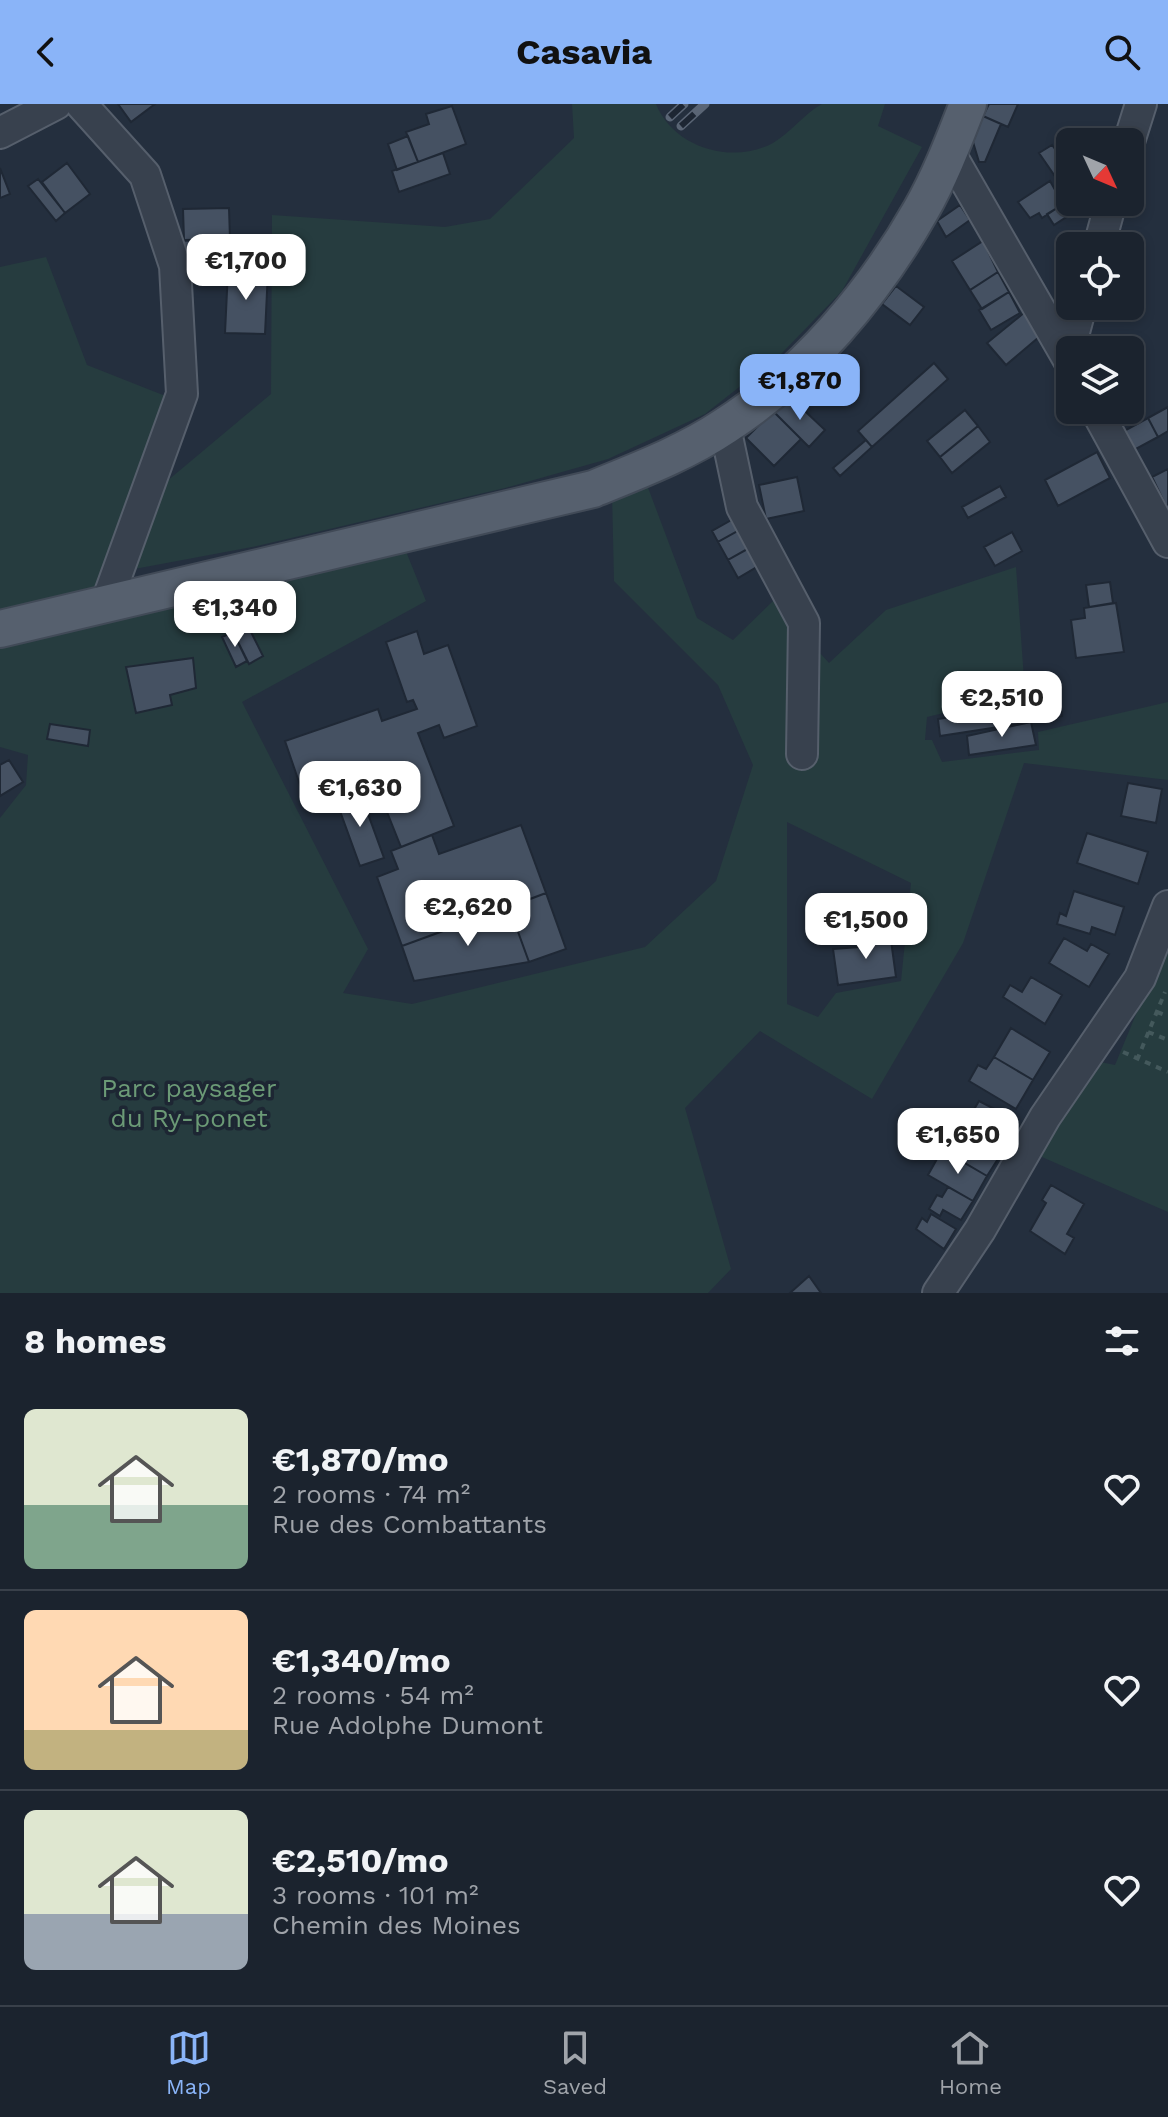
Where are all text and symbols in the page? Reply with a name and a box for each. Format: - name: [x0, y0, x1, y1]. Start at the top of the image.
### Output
- icon: back: [24, 30, 68, 74]
- icon: search: [1100, 30, 1144, 74]
- text: Casavia: [516, 31, 652, 73]
- north arrow: [1056, 128, 1144, 216]
- map controls: [1056, 128, 1144, 424]
- button: locate: [1056, 232, 1144, 320]
- pin: €1,700: [181, 234, 311, 302]
- text: €1,700: [205, 245, 287, 275]
- button: layers: [1056, 336, 1144, 424]
- pin: €1,870: [735, 354, 865, 422]
- text: €1,870: [758, 365, 842, 395]
- pin: €1,340: [170, 581, 300, 649]
- text: €1,340: [192, 592, 278, 622]
- pin: €2,510: [937, 671, 1067, 739]
- text: €2,510: [960, 682, 1044, 712]
- pin: €1,630: [295, 761, 425, 829]
- text: €1,630: [317, 772, 403, 802]
- pin: €2,620: [403, 880, 533, 948]
- text: €2,620: [423, 891, 513, 921]
- pin: €1,500: [801, 893, 931, 961]
- text: €1,500: [823, 904, 909, 934]
- park label: Parc paysager du Ry-ponet: [101, 1073, 277, 1133]
- pin: €1,650: [893, 1108, 1023, 1176]
- text: €1,650: [916, 1119, 1000, 1149]
- icon: filters: [1100, 1319, 1144, 1363]
- text: 8 homes: [24, 1321, 166, 1361]
- text: €1,870/mo: [272, 1439, 449, 1479]
- icon: home: [88, 1441, 184, 1537]
- icon: heart: [1100, 1467, 1144, 1511]
- text: 2 rooms · 74 m²: [272, 1479, 470, 1509]
- text: Rue des Combattants: [272, 1509, 547, 1539]
- text: €1,340/mo: [272, 1640, 451, 1680]
- icon: home: [88, 1642, 184, 1738]
- icon: heart: [1100, 1668, 1144, 1712]
- text: 2 rooms · 54 m²: [272, 1680, 474, 1710]
- text: Rue Adolphe Dumont: [272, 1710, 543, 1740]
- text: €2,510/mo: [272, 1840, 449, 1880]
- icon: home: [88, 1842, 184, 1938]
- icon: heart: [1100, 1868, 1144, 1912]
- text: 3 rooms · 101 m²: [272, 1880, 479, 1910]
- text: Chemin des Moines: [272, 1910, 521, 1940]
- tab: Map: [166, 2026, 211, 2099]
- tab: Saved: [543, 2026, 607, 2099]
- tab: Home: [939, 2026, 1002, 2099]

